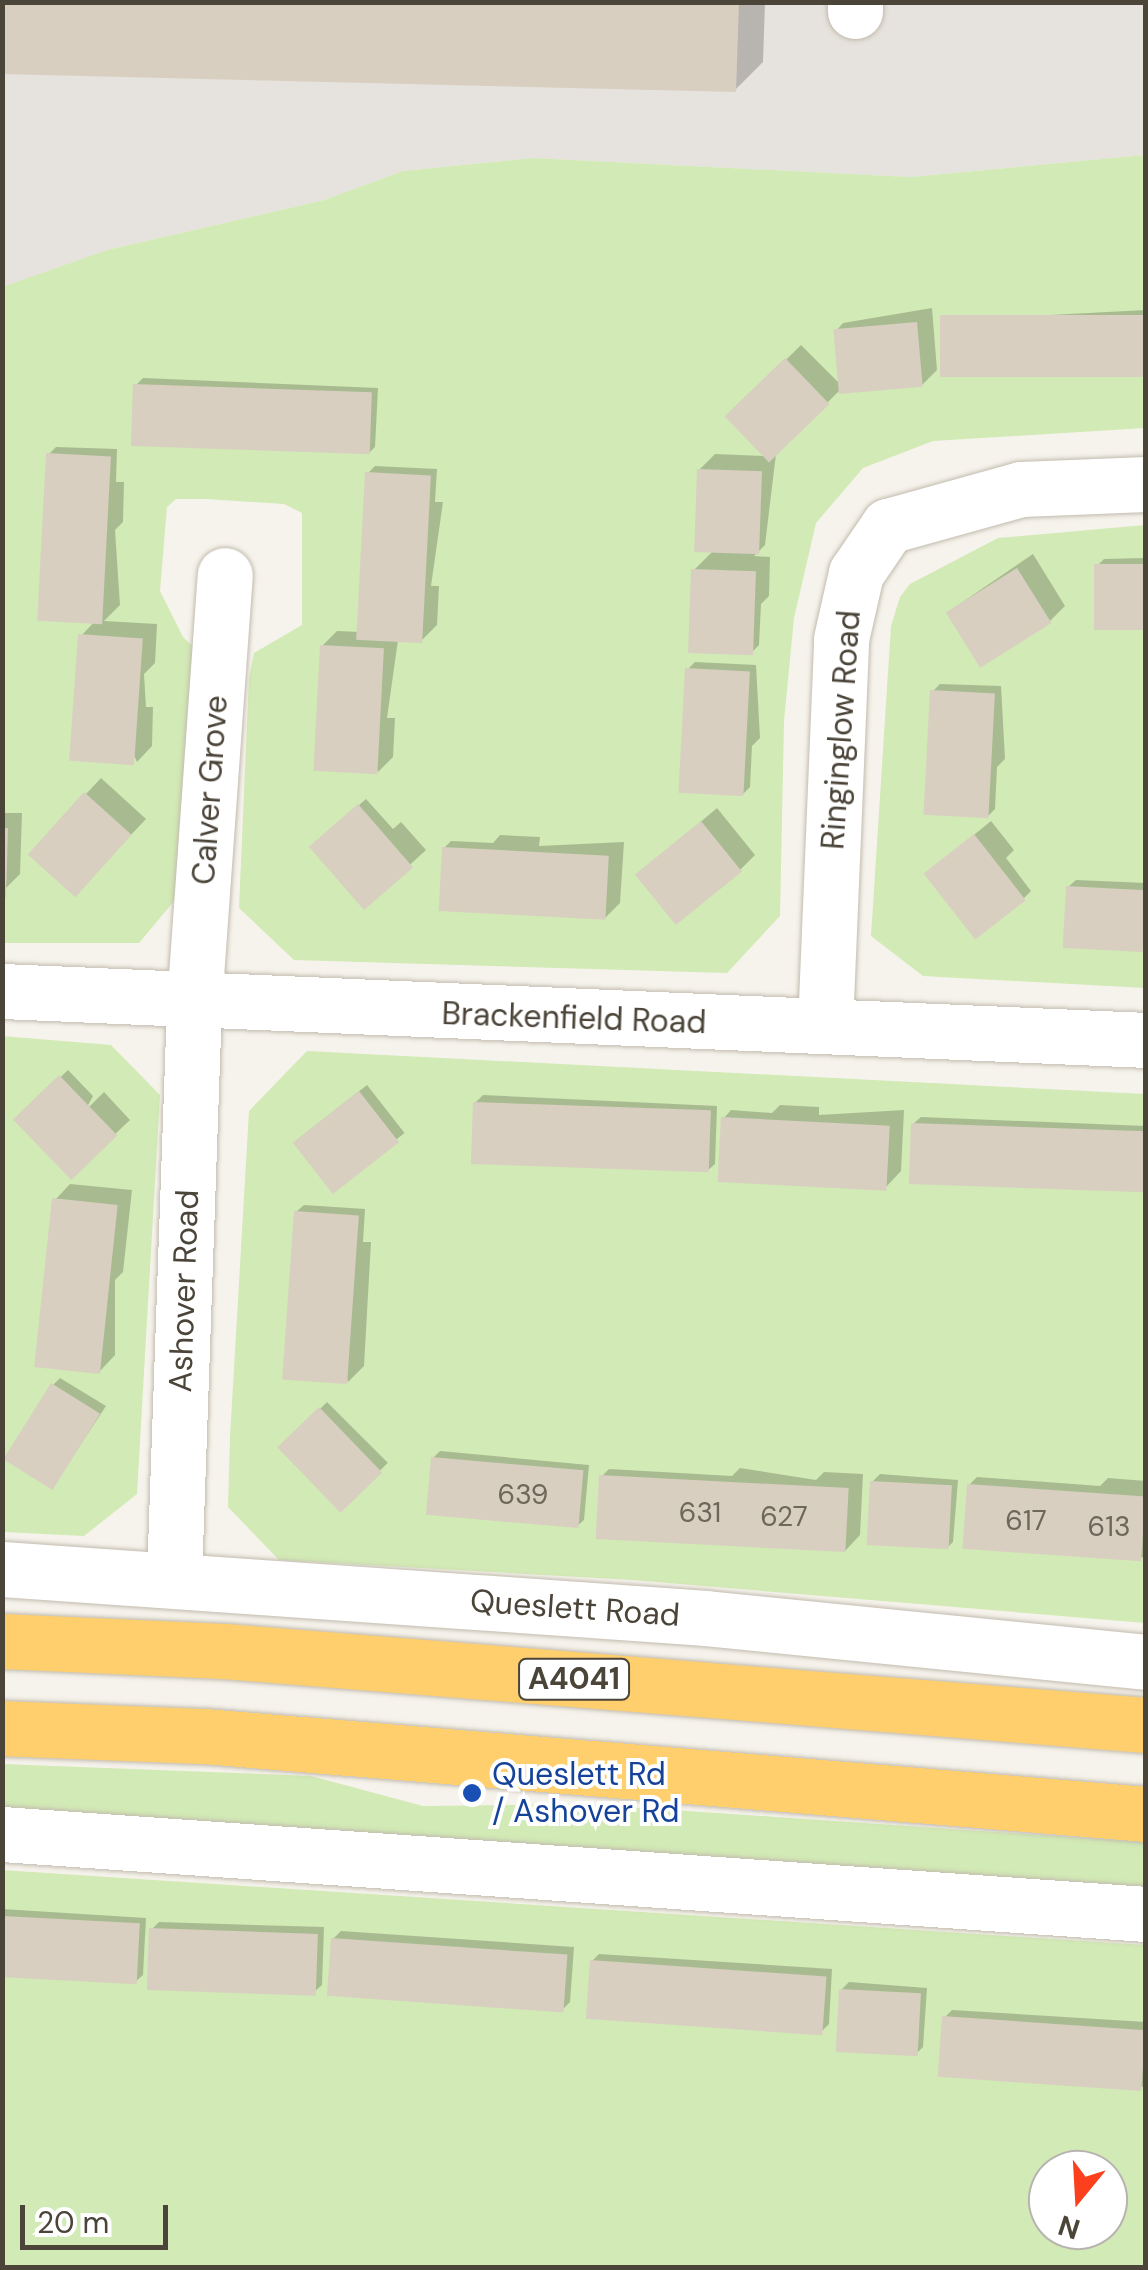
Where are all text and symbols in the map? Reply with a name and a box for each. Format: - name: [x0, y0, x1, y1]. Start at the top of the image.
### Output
- street label: Ringinglow Road: [813, 609, 869, 851]
- street label: Calver Grove: [184, 694, 236, 886]
- street label: Brackenfield Road: [441, 994, 707, 1042]
- street label: Ashover Road: [161, 1189, 207, 1393]
- house number: 639: [498, 1478, 548, 1512]
- house number: 631: [679, 1496, 721, 1530]
- house number: 627: [760, 1500, 808, 1534]
- house number: 617: [1005, 1504, 1047, 1538]
- house number: 613: [1088, 1510, 1130, 1544]
- street label: Queslett Road: [469, 1582, 681, 1634]
- road number: A4041: [516, 1654, 632, 1704]
- place label: Queslett Rd / Ashover Rd: [492, 1756, 680, 1831]
- marker: Queslett Rd / Ashover Rd: [461, 1782, 483, 1804]
- north arrow: [1028, 2150, 1128, 2250]
- scale bar: [25, 2185, 172, 2247]
- text: 20 m: [37, 2203, 109, 2242]
- text: N: [1054, 2206, 1085, 2248]

